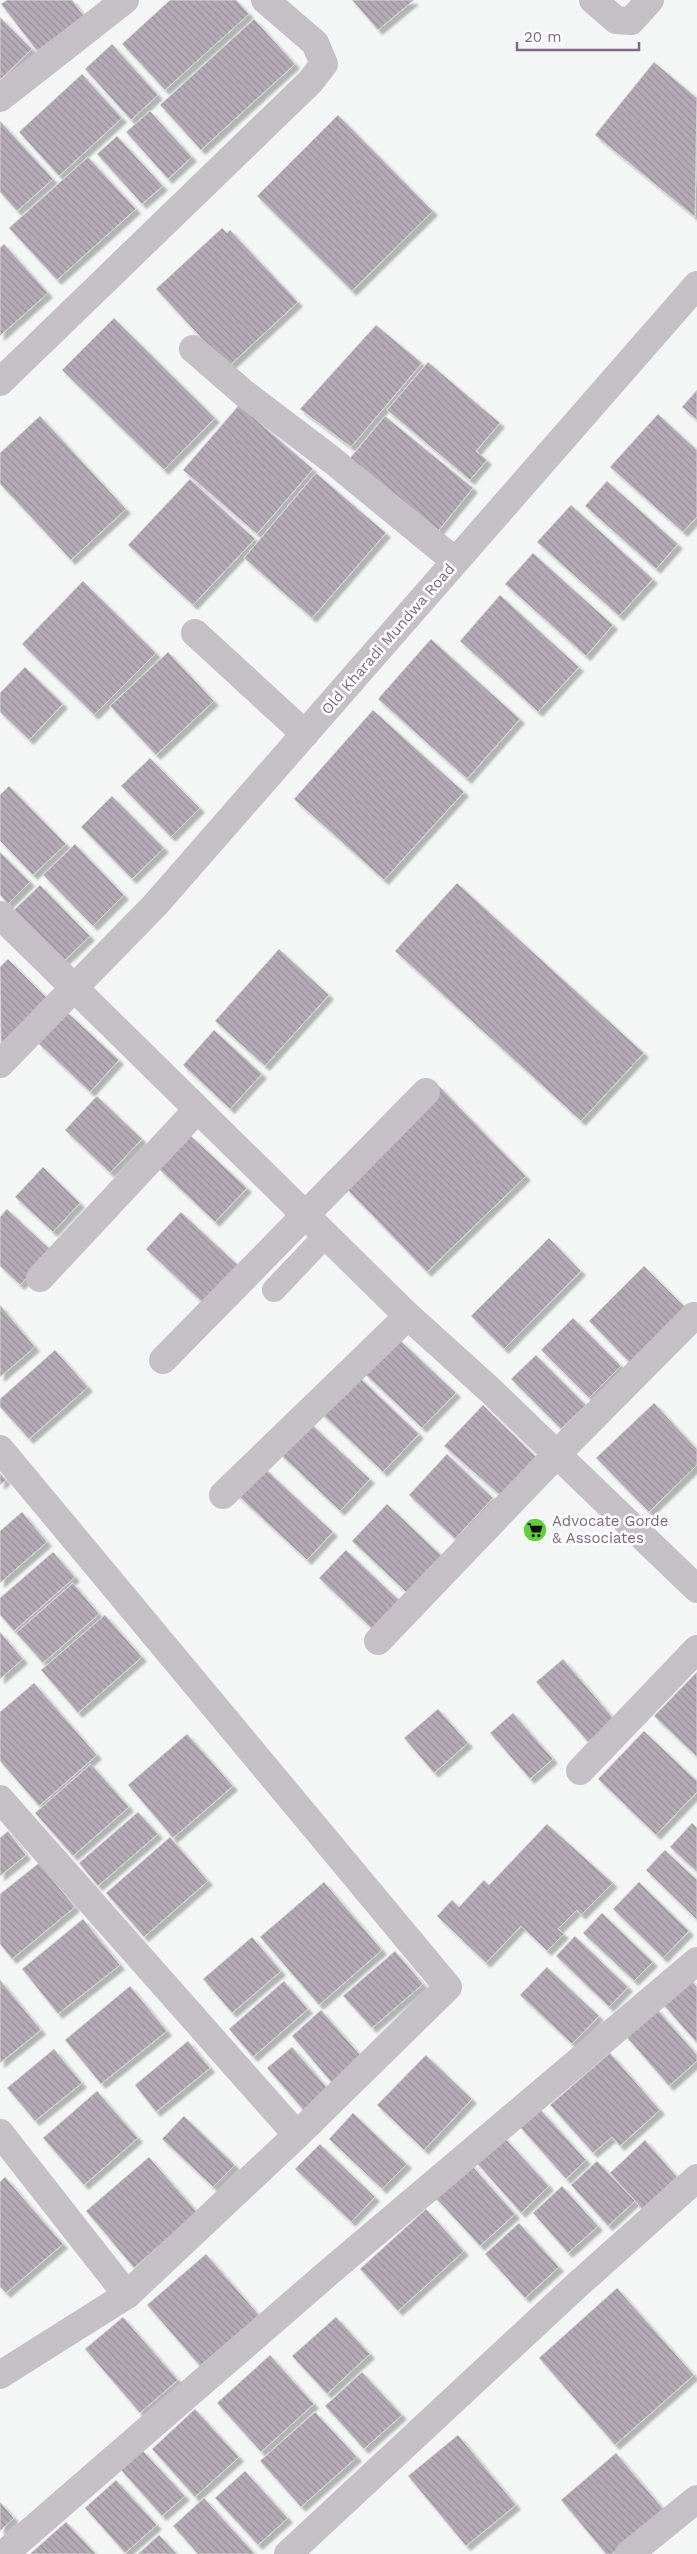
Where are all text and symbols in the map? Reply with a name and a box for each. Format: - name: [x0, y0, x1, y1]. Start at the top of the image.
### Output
- scale bar: [517, 20, 640, 52]
- text: 20 m: [524, 28, 562, 46]
- street label: Old Kharadi Mundwa Road: [318, 560, 458, 718]
- place label: Advocate Gorde & Associates: [552, 1512, 668, 1547]
- supermarket icon: Advocate Gorde & Associates: [522, 1517, 548, 1543]

